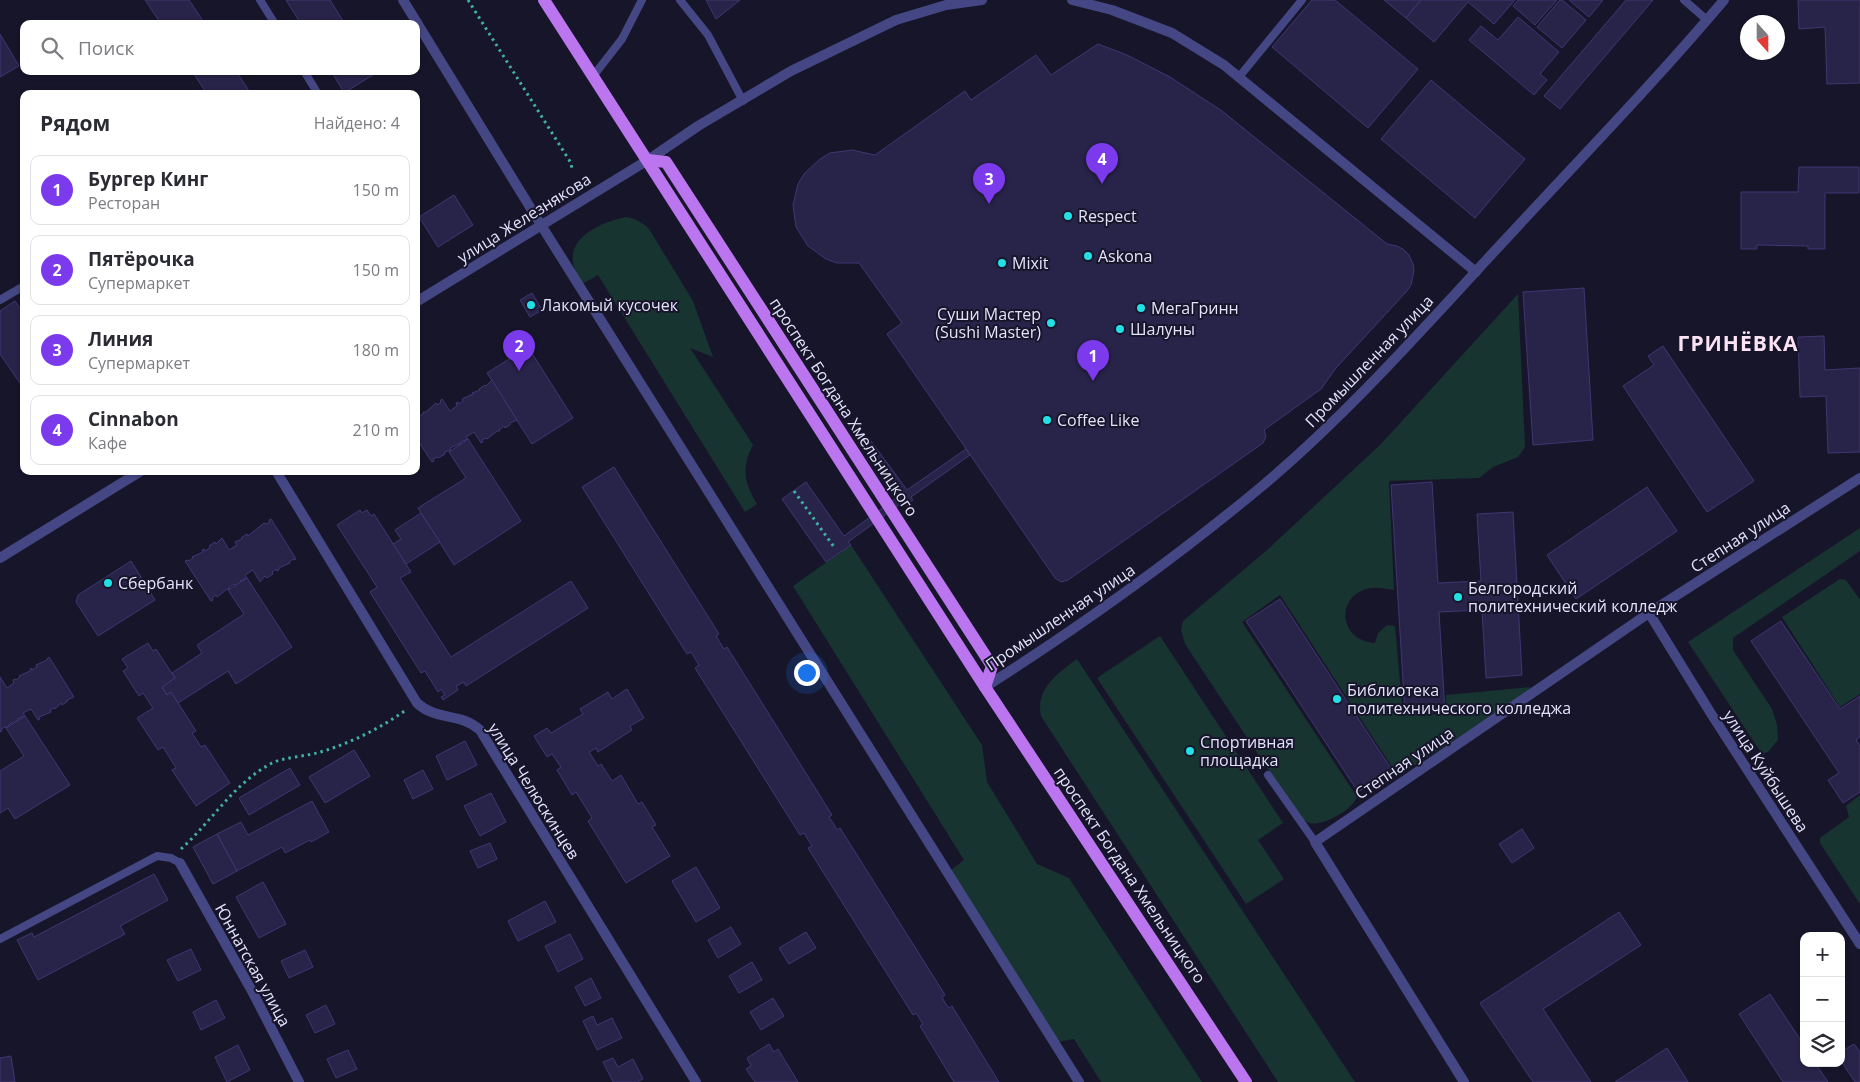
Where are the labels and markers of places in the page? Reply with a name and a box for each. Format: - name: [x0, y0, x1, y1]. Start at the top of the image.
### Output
- pin: 4: [1086, 143, 1118, 184]
- pin: 3: [973, 163, 1005, 204]
- place label: Respect: [1078, 205, 1137, 227]
- marker: Respect: [1062, 210, 1074, 222]
- place label: Askona: [1098, 245, 1152, 267]
- marker: Askona: [1082, 250, 1094, 262]
- place label: Mixit: [1012, 252, 1049, 274]
- marker: Mixit: [996, 257, 1008, 269]
- place label: Лакомый кусочек: [541, 294, 679, 316]
- place label: МегаГринн: [1151, 297, 1239, 319]
- marker: Лакомый кусочек: [525, 299, 537, 311]
- marker: МегаГринн: [1135, 302, 1147, 314]
- place label: Суши Мастер (Sushi Master): [935, 303, 1041, 343]
- marker: Суши Мастер (Sushi Master): [1045, 317, 1057, 329]
- place label: Шалуны: [1130, 318, 1195, 340]
- marker: Шалуны: [1114, 323, 1126, 335]
- pin: 2: [503, 330, 535, 371]
- pin: 1: [1077, 340, 1109, 381]
- place label: Coffee Like: [1057, 409, 1139, 431]
- marker: Coffee Like: [1041, 414, 1053, 426]
- place label: Сбербанк: [118, 572, 194, 594]
- marker: Сбербанк: [102, 577, 114, 589]
- place label: Белгородский политехнический колледж: [1468, 577, 1678, 617]
- marker: Белгородский политехнический колледж: [1452, 591, 1464, 603]
- place label: Библиотека политехнического колледжа: [1347, 679, 1571, 719]
- marker: Библиотека политехнического колледжа: [1331, 693, 1343, 705]
- place label: Спортивная площадка: [1200, 731, 1294, 771]
- marker: Спортивная площадка: [1184, 745, 1196, 757]

